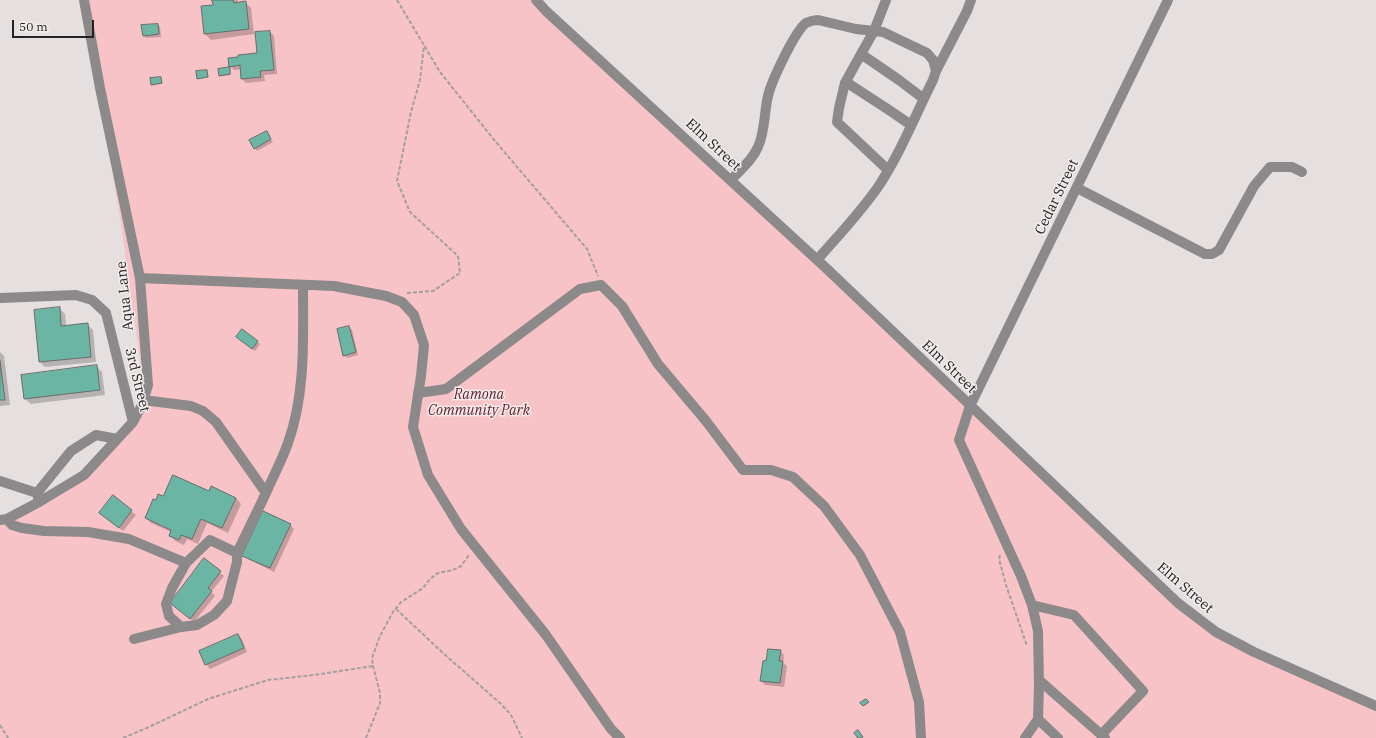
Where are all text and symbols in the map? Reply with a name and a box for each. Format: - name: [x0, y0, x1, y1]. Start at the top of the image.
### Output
- scale bar: [14, 12, 96, 38]
- text: 50 m: [19, 19, 48, 34]
- street label: Elm Street: [682, 115, 744, 175]
- street label: Cedar Street: [1032, 157, 1082, 237]
- street label: Aqua Lane: [113, 260, 137, 332]
- street label: Elm Street: [918, 337, 980, 397]
- street label: 3rd Street: [121, 346, 153, 414]
- park label: Ramona Community Park: [428, 387, 530, 420]
- street label: Elm Street: [1153, 559, 1217, 617]

